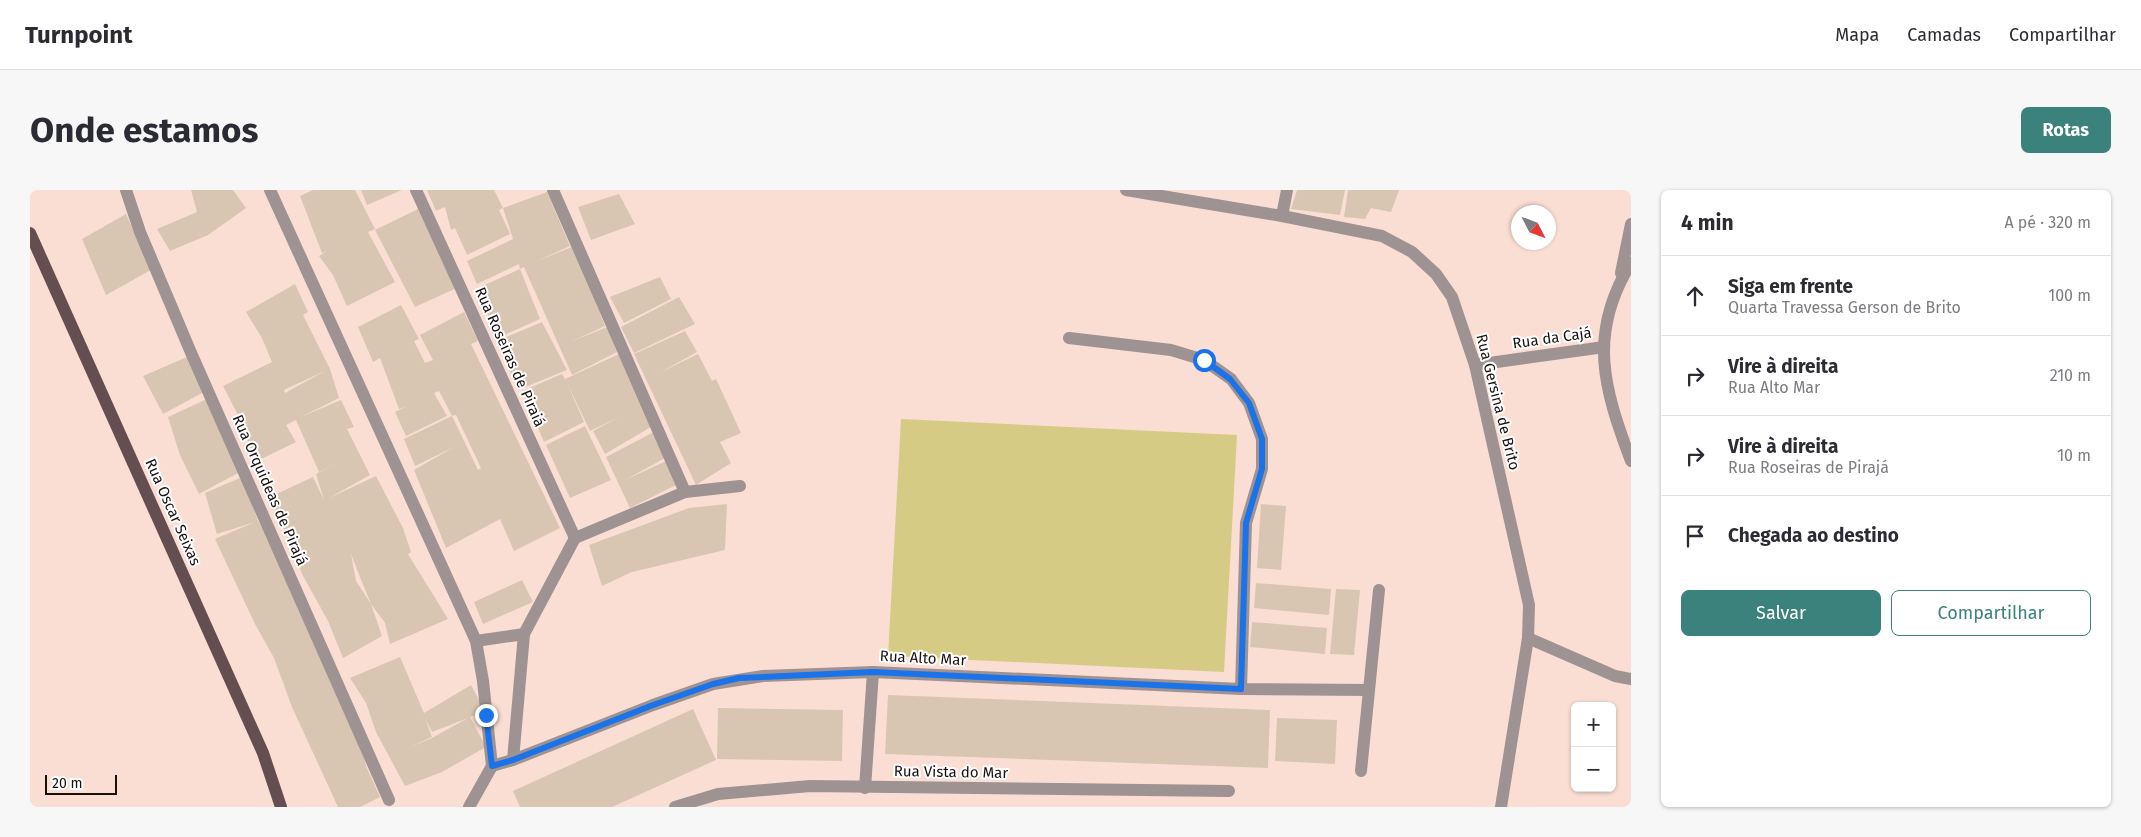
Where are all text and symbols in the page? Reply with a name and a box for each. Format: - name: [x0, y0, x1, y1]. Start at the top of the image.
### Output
- text: Turnpoint: [25, 21, 132, 49]
- text: Mapa: [1835, 24, 1879, 46]
- text: Camadas: [1907, 24, 1981, 46]
- text: Compartilhar: [2009, 24, 2116, 46]
- button: Rotas: [2021, 107, 2111, 153]
- text: Onde estamos: [30, 109, 258, 151]
- north arrow: [1511, 205, 1556, 250]
- text: 4 min: [1681, 210, 1734, 236]
- text: A pé · 320 m: [2004, 213, 2091, 232]
- text: Siga em frente: [1728, 275, 1853, 298]
- icon: ahead: [1681, 282, 1709, 310]
- street label: Rua Roseiras de Piraiá: [471, 284, 549, 430]
- text: 100 m: [2048, 286, 2091, 305]
- text: Quarta Travessa Gerson de Brito: [1728, 298, 1961, 317]
- street label: Rua da Cajá: [1511, 324, 1593, 352]
- street label: Rua Gersina de Brito: [1472, 332, 1524, 472]
- route start: [1193, 349, 1216, 372]
- text: Vire à direita: [1728, 355, 1838, 378]
- icon: right: [1681, 362, 1709, 390]
- text: 210 m: [2050, 366, 2091, 385]
- text: Rua Alto Mar: [1728, 378, 1820, 397]
- street label: Rua Orquideas de Pirajá: [229, 412, 311, 568]
- text: Vire à direita: [1728, 435, 1838, 458]
- icon: right: [1681, 442, 1709, 470]
- text: 10 m: [2057, 446, 2091, 465]
- street label: Rua Oscar Seixas: [141, 456, 205, 568]
- text: Rua Roseiras de Pirajá: [1728, 458, 1889, 477]
- icon: arrive: [1681, 522, 1709, 550]
- text: Chegada ao destino: [1728, 524, 1899, 547]
- button: Salvar: [1681, 590, 1881, 636]
- button: Compartilhar: [1891, 590, 2091, 636]
- street label: Rua Alto Mar: [879, 647, 967, 669]
- map controls: [1571, 702, 1616, 792]
- button: +: [1571, 702, 1616, 747]
- route end: [475, 704, 498, 727]
- button: −: [1571, 747, 1616, 792]
- street label: Rua Vista do Mar: [894, 762, 1008, 782]
- scale bar: [45, 772, 118, 795]
- text: 20 m: [52, 775, 82, 792]

